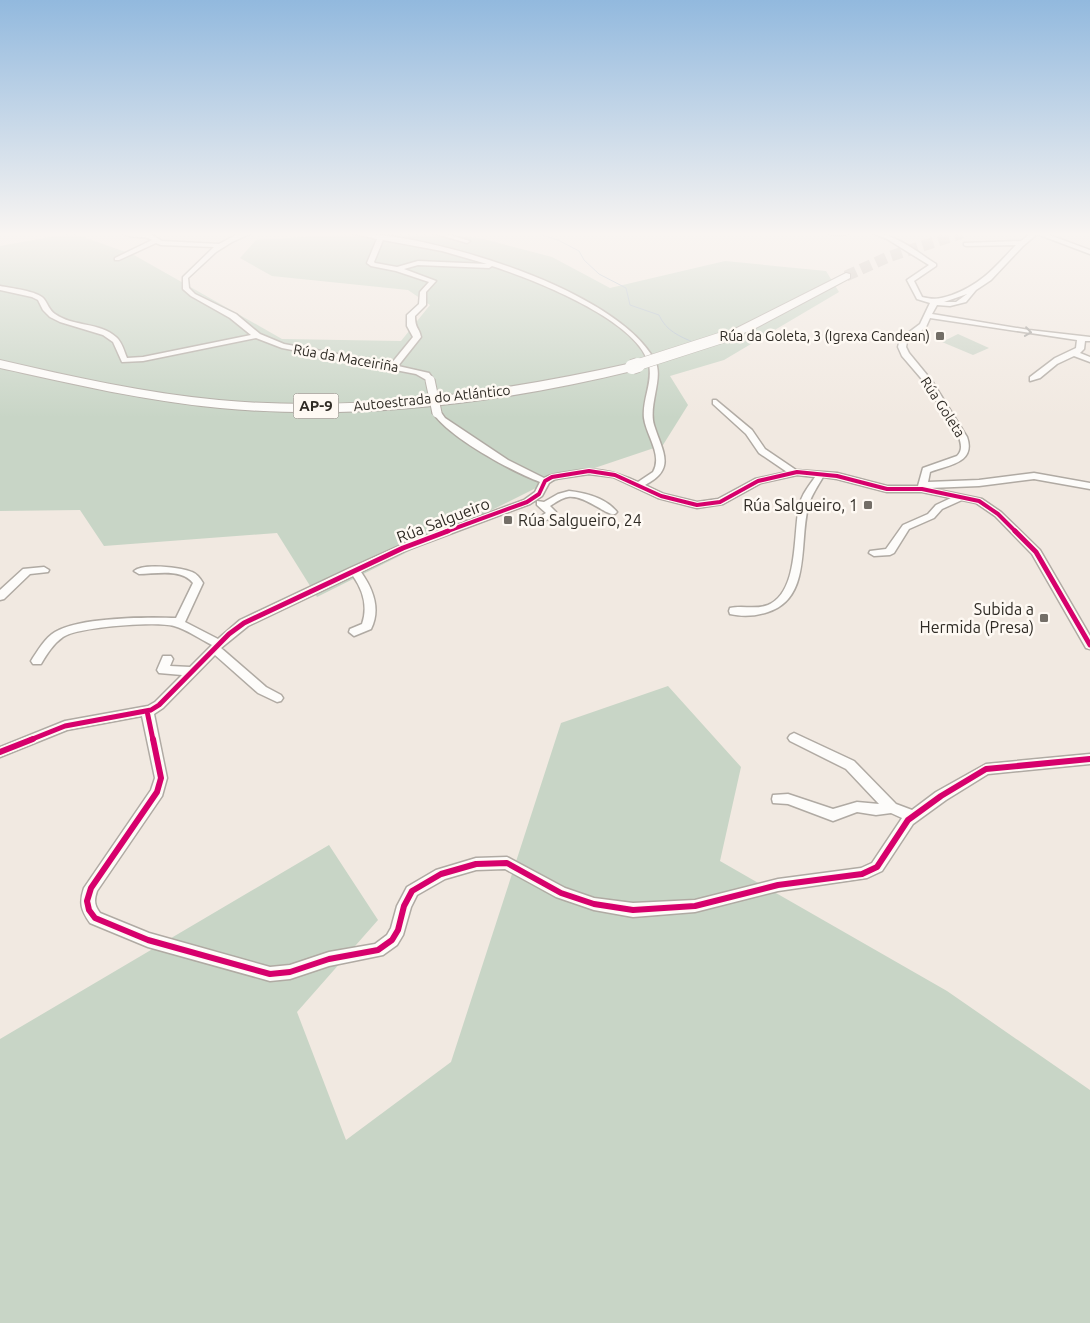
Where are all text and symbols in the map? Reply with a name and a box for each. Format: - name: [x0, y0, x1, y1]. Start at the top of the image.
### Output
- one-way arrow: [1025, 326, 1033, 337]
- place label: Rúa da Goleta, 3 (Igrexa Candean): [719, 328, 930, 344]
- marker: Rúa da Goleta, 3 (Igrexa Candean): [934, 330, 946, 342]
- street label: Rúa da Maceiriña: [292, 341, 400, 375]
- street label: Rúa Goleta: [918, 374, 968, 440]
- street label: Autoestrada do Atlántico: [353, 382, 511, 414]
- road number: AP-9: [294, 394, 338, 418]
- street label: Rúa Salgueiro: [394, 494, 492, 546]
- place label: Rúa Salgueiro, 1: [743, 496, 858, 514]
- marker: Rúa Salgueiro, 1: [862, 499, 874, 511]
- place label: Rúa Salgueiro, 24: [518, 511, 642, 529]
- marker: Rúa Salgueiro, 24: [502, 514, 514, 526]
- place label: Subida a Hermida (Presa): [920, 600, 1034, 637]
- marker: Subida a Hermida (Presa): [1038, 612, 1050, 624]

